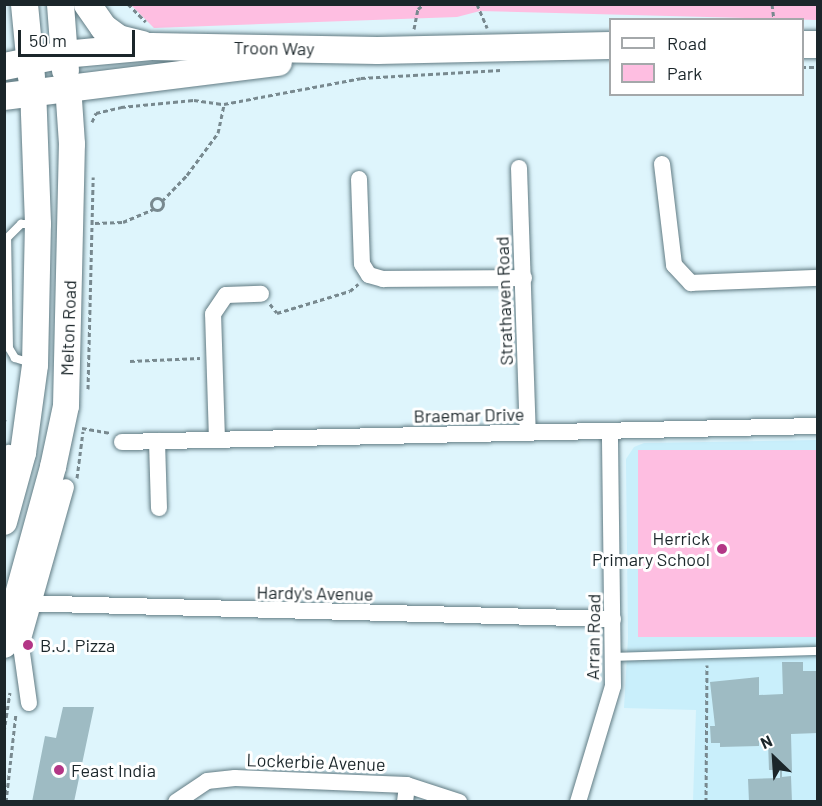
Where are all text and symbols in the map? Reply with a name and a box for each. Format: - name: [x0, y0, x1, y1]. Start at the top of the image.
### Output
- scale bar: [21, 18, 138, 56]
- legend: [609, 18, 804, 96]
- text: 50 m: [29, 29, 67, 51]
- text: Road: [667, 32, 707, 54]
- street label: Troon Way: [233, 36, 315, 60]
- text: Park: [667, 62, 702, 84]
- street label: Strathaven Road: [491, 236, 517, 366]
- street label: Melton Road: [56, 280, 80, 376]
- street label: Braemar Drive: [413, 403, 525, 427]
- place label: Herrick Primary School: [592, 528, 710, 570]
- marker: Herrick Primary School: [715, 542, 729, 556]
- street label: Hardy's Avenue: [256, 581, 374, 605]
- street label: Arran Road: [581, 594, 605, 680]
- place label: B.J. Pizza: [40, 634, 115, 656]
- marker: B.J. Pizza: [21, 638, 35, 652]
- north arrow: [744, 728, 804, 788]
- text: N: [757, 730, 775, 752]
- street label: Lockerbie Avenue: [246, 749, 386, 775]
- place label: Feast India: [71, 759, 156, 781]
- marker: Feast India: [52, 763, 66, 777]

